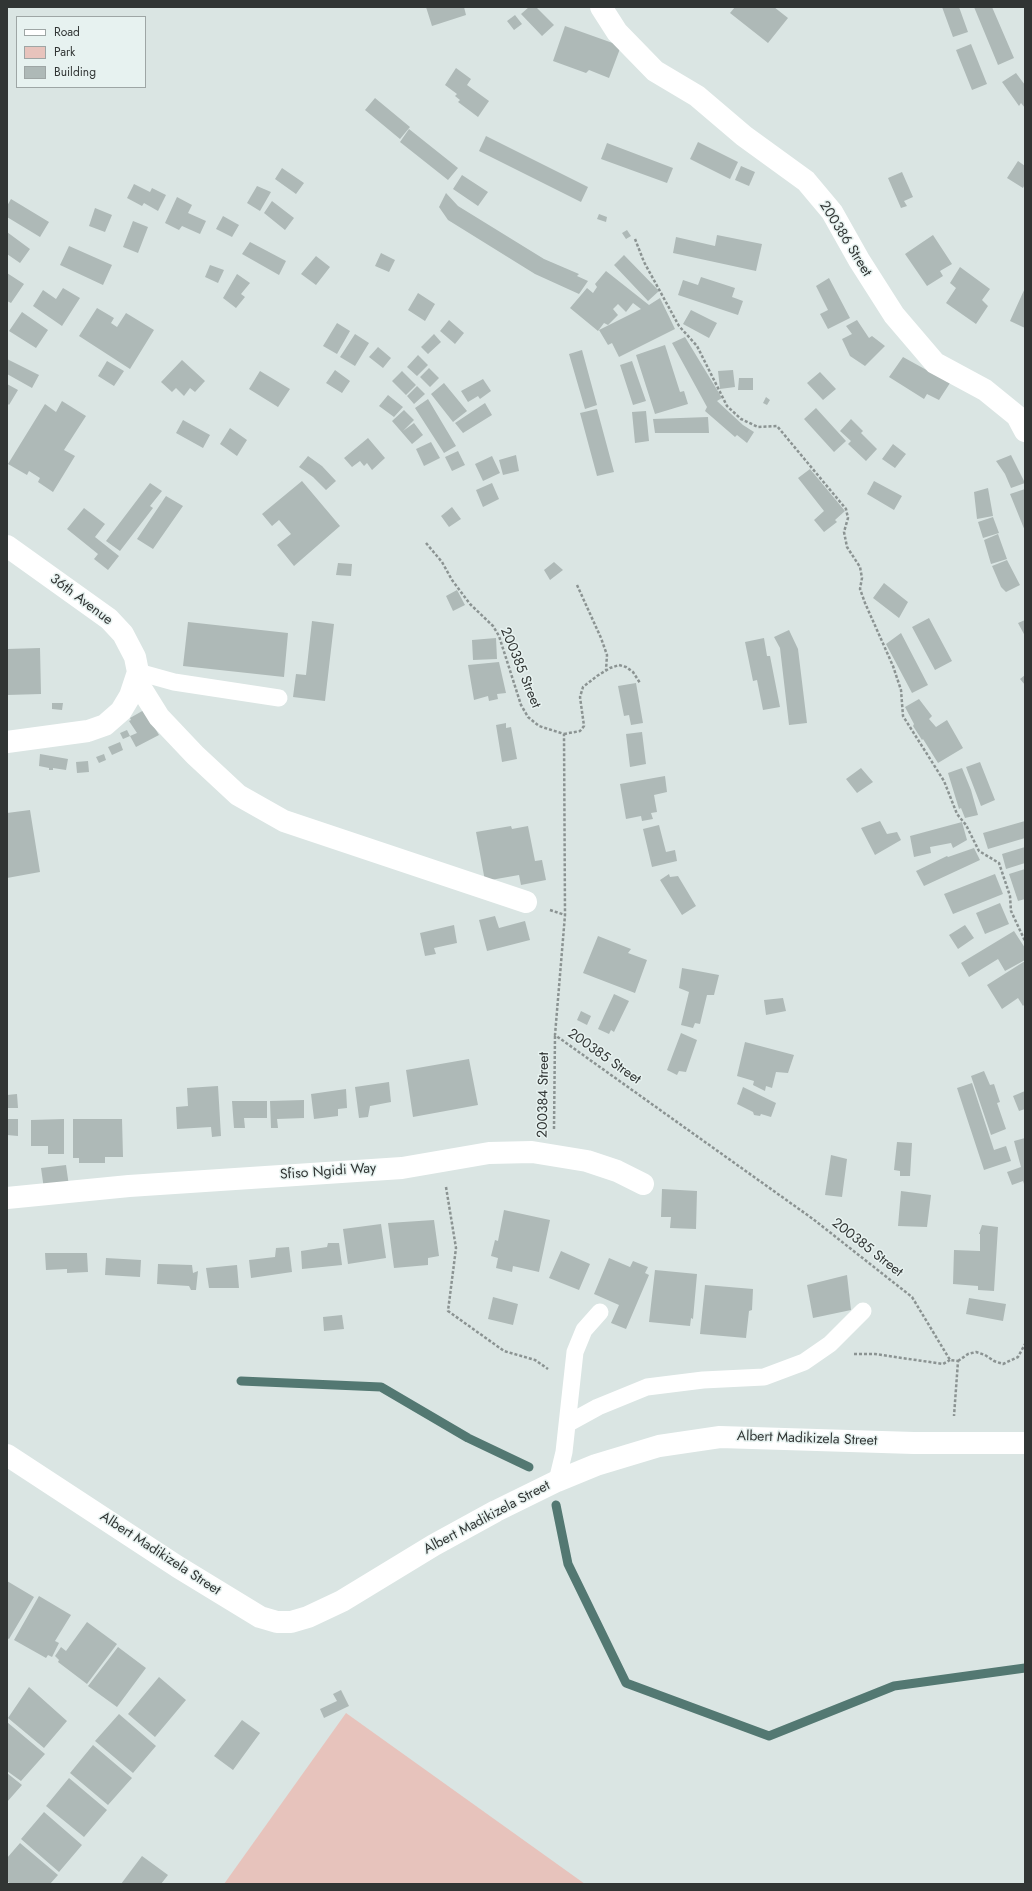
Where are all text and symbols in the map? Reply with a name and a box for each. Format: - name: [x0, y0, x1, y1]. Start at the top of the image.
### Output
- legend: [16, 16, 146, 88]
- text: Road: [54, 23, 80, 41]
- text: Park: [54, 43, 75, 61]
- text: Building: [54, 63, 96, 81]
- street label: 200386 Street: [815, 198, 875, 280]
- street label: 36th Avenue: [46, 571, 116, 629]
- street label: 200385 Street: [496, 625, 544, 711]
- street label: 200385 Street: [564, 1026, 644, 1088]
- street label: 200384 Street: [535, 1052, 553, 1138]
- street label: Sfiso Ngidi Way: [279, 1160, 377, 1184]
- street label: 200385 Street: [828, 1215, 906, 1281]
- street label: Albert Madikizela Street: [736, 1428, 878, 1450]
- street label: Albert Madikizela Street: [421, 1478, 553, 1558]
- street label: Albert Madikizela Street: [97, 1509, 223, 1599]

